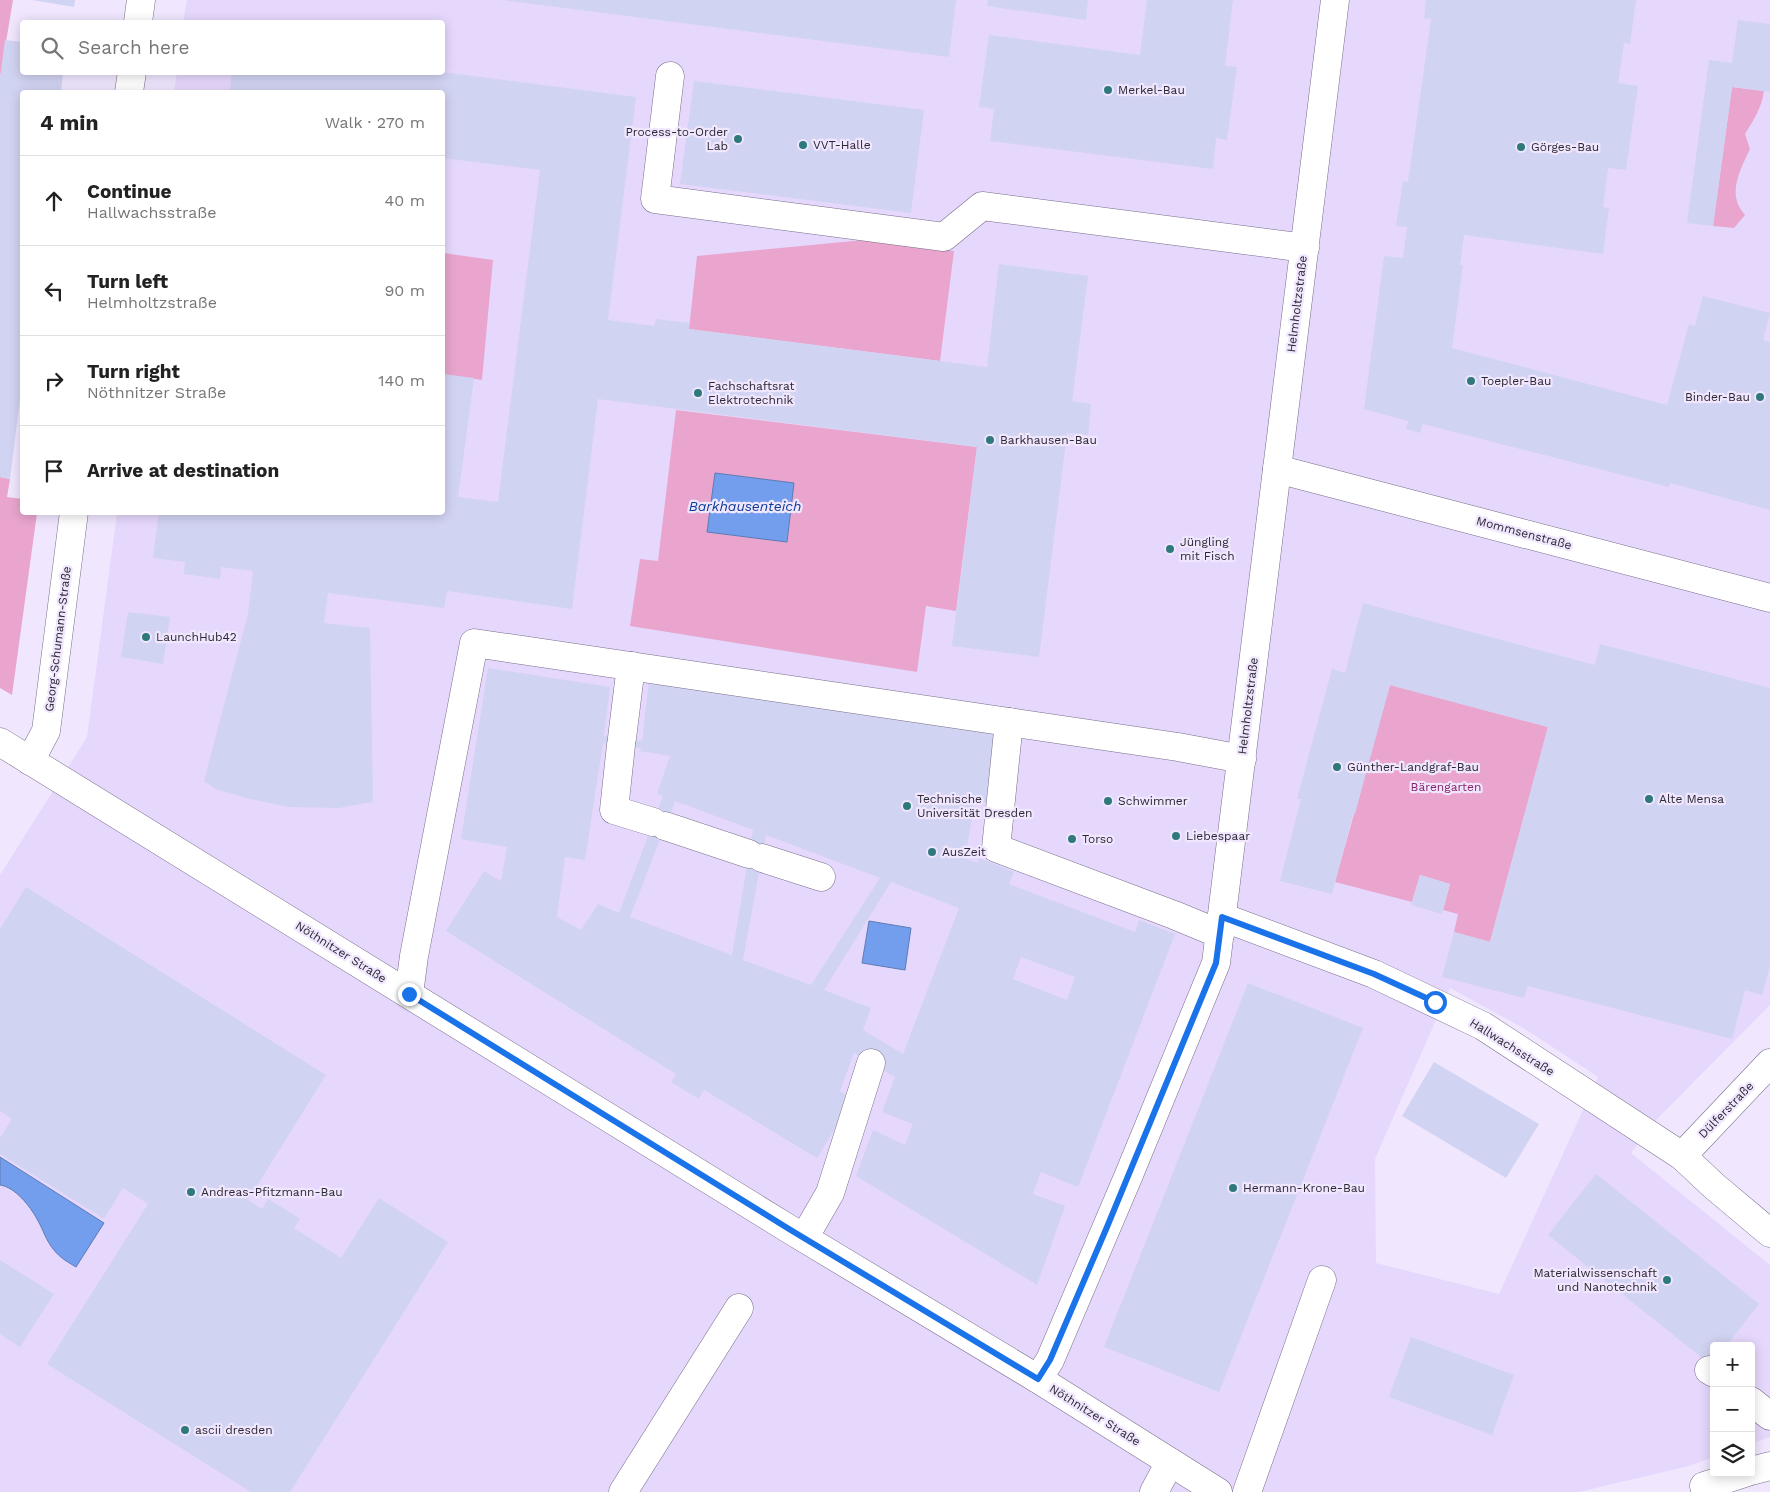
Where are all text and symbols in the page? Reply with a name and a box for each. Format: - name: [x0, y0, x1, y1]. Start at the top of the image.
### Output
- search box: [20, 20, 445, 75]
- icon: search: [38, 34, 66, 62]
- text: Search here: [78, 36, 189, 59]
- place label: Merkel-Bau: [1118, 83, 1185, 97]
- marker: Merkel-Bau: [1102, 84, 1114, 96]
- text: 4 min: [40, 110, 98, 135]
- text: Walk · 270 m: [325, 113, 425, 132]
- place label: Process-to-Order Lab: [625, 125, 728, 153]
- marker: Process-to-Order Lab: [732, 133, 744, 145]
- place label: VVT-Halle: [813, 138, 871, 152]
- marker: VVT-Halle: [797, 139, 809, 151]
- place label: Görges-Bau: [1531, 140, 1599, 154]
- marker: Görges-Bau: [1515, 141, 1527, 153]
- text: Continue: [87, 180, 171, 203]
- icon: ahead: [40, 187, 68, 215]
- text: 40 m: [385, 191, 425, 210]
- text: Hallwachsstraße: [87, 203, 216, 222]
- street label: Helmholtzstraße: [1284, 255, 1310, 353]
- text: Turn left: [87, 270, 168, 293]
- icon: left: [40, 277, 68, 305]
- text: 90 m: [384, 281, 425, 300]
- text: Helmholtzstraße: [87, 293, 217, 312]
- text: Turn right: [87, 360, 180, 383]
- icon: right: [40, 367, 68, 395]
- text: 140 m: [378, 371, 425, 390]
- place label: Toepler-Bau: [1481, 374, 1551, 388]
- marker: Toepler-Bau: [1465, 375, 1477, 387]
- place label: Fachschaftsrat Elektrotechnik: [708, 379, 795, 407]
- text: Nöthnitzer Straße: [87, 383, 226, 402]
- marker: Fachschaftsrat Elektrotechnik: [692, 387, 704, 399]
- place label: Binder-Bau: [1685, 390, 1750, 404]
- marker: Binder-Bau: [1754, 391, 1766, 403]
- place label: Barkhausen-Bau: [1000, 433, 1097, 447]
- marker: Barkhausen-Bau: [984, 434, 996, 446]
- icon: arrive: [40, 457, 68, 485]
- text: Arrive at destination: [87, 459, 279, 482]
- water label: Barkhausenteich: [689, 498, 801, 514]
- street label: Mommsenstraße: [1475, 514, 1573, 552]
- place label: Jüngling mit Fisch: [1180, 535, 1235, 563]
- marker: Jüngling mit Fisch: [1164, 543, 1176, 555]
- street label: Georg-Schumann-Straße: [42, 565, 74, 712]
- place label: LaunchHub42: [156, 630, 237, 644]
- marker: LaunchHub42: [140, 631, 152, 643]
- street label: Helmholtzstraße: [1235, 657, 1261, 755]
- place label: Günther-Landgraf-Bau: [1347, 760, 1479, 774]
- marker: Günther-Landgraf-Bau: [1331, 761, 1343, 773]
- park label: Bärengarten: [1411, 780, 1481, 794]
- place label: Technische Universität Dresden: [917, 792, 1033, 820]
- place label: Alte Mensa: [1659, 792, 1724, 806]
- marker: Alte Mensa: [1643, 793, 1655, 805]
- place label: Schwimmer: [1118, 794, 1188, 808]
- marker: Schwimmer: [1102, 795, 1114, 807]
- marker: Technische Universität Dresden: [901, 800, 913, 812]
- place label: Liebespaar: [1186, 829, 1250, 843]
- marker: Liebespaar: [1170, 830, 1182, 842]
- place label: Torso: [1082, 832, 1113, 846]
- marker: Torso: [1066, 833, 1078, 845]
- place label: AusZeit: [942, 845, 986, 859]
- marker: AusZeit: [926, 846, 938, 858]
- street label: Nöthnitzer Straße: [293, 918, 389, 986]
- route end: [398, 983, 421, 1006]
- route start: [1424, 991, 1447, 1014]
- street label: Hallwachsstraße: [1467, 1015, 1557, 1079]
- street label: Dülferstraße: [1696, 1079, 1756, 1141]
- place label: Hermann-Krone-Bau: [1243, 1181, 1365, 1195]
- marker: Hermann-Krone-Bau: [1227, 1182, 1239, 1194]
- place label: Andreas-Pfitzmann-Bau: [201, 1185, 343, 1199]
- marker: Andreas-Pfitzmann-Bau: [185, 1186, 197, 1198]
- place label: Materialwissenschaft und Nanotechnik: [1533, 1266, 1657, 1294]
- marker: Materialwissenschaft und Nanotechnik: [1661, 1274, 1673, 1286]
- map controls: [1710, 1342, 1755, 1477]
- button: +: [1710, 1342, 1755, 1387]
- street label: Nöthnitzer Straße: [1047, 1381, 1143, 1449]
- button: −: [1710, 1387, 1755, 1432]
- place label: ascii dresden: [195, 1423, 273, 1437]
- marker: ascii dresden: [179, 1424, 191, 1436]
- button: layers: [1710, 1432, 1755, 1477]

